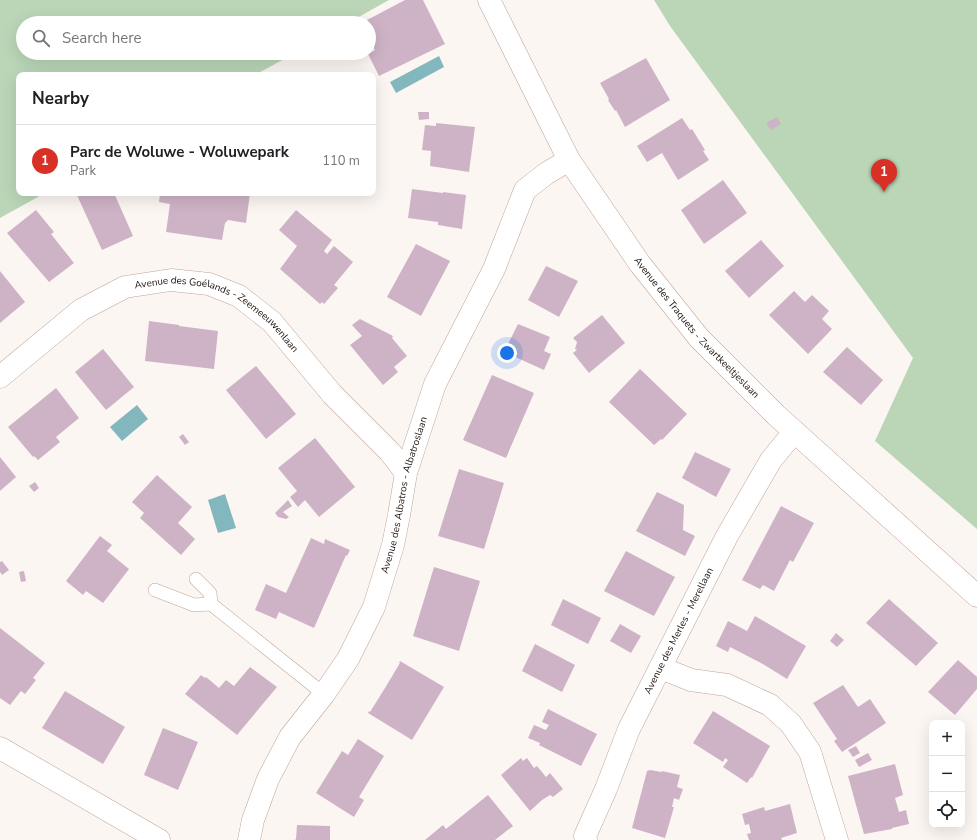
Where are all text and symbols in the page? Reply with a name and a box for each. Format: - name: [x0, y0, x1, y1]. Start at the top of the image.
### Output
- search box: [16, 16, 376, 60]
- icon: search: [30, 27, 52, 49]
- text: Search here: [62, 28, 142, 48]
- text: Nearby: [32, 87, 89, 110]
- text: Parc de Woluwe - Woluwepark: [70, 142, 289, 162]
- text: 1: [41, 152, 49, 170]
- text: 110 m: [322, 152, 360, 170]
- pin: 1: [871, 159, 897, 192]
- text: Park: [70, 162, 96, 180]
- street label: Avenue des Traquets - Zwartkeeltjeslaan: [630, 254, 762, 401]
- street label: Avenue des Goélands - Zeemeeuwenlaan: [133, 273, 302, 356]
- your location: [497, 343, 517, 363]
- street label: Avenue des Albatros - Albatroslaan: [378, 415, 431, 575]
- street label: Avenue des Merles - Merellaan: [641, 565, 717, 696]
- map controls: [929, 720, 965, 828]
- button: +: [929, 720, 965, 756]
- button: −: [929, 756, 965, 792]
- button: locate: [929, 792, 965, 828]

